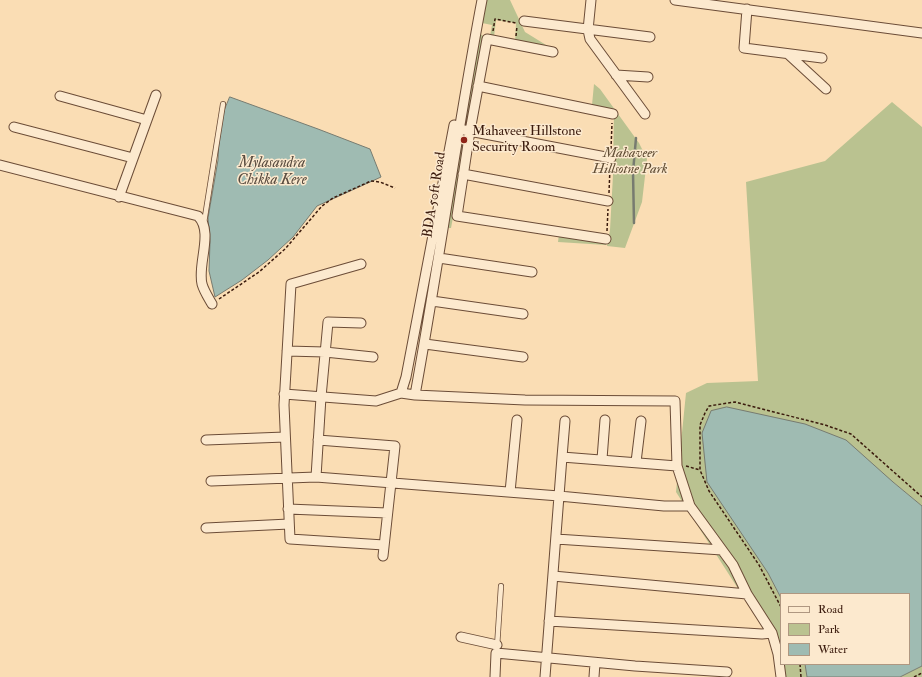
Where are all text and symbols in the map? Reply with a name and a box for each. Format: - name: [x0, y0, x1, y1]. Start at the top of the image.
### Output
- place label: Mahaveer Hillstone Security Room: [472, 124, 581, 156]
- marker: Mahaveer Hillstone Security Room: [459, 135, 469, 145]
- park label: Mahaveer Hillsotne Park: [592, 146, 668, 178]
- street label: BDA 50ft Road: [420, 151, 450, 239]
- water label: Mylasandra Chikka Kere: [237, 155, 307, 190]
- legend: [780, 593, 910, 665]
- text: Road: [818, 602, 843, 617]
- text: Park: [818, 622, 840, 637]
- text: Water: [818, 642, 847, 657]

